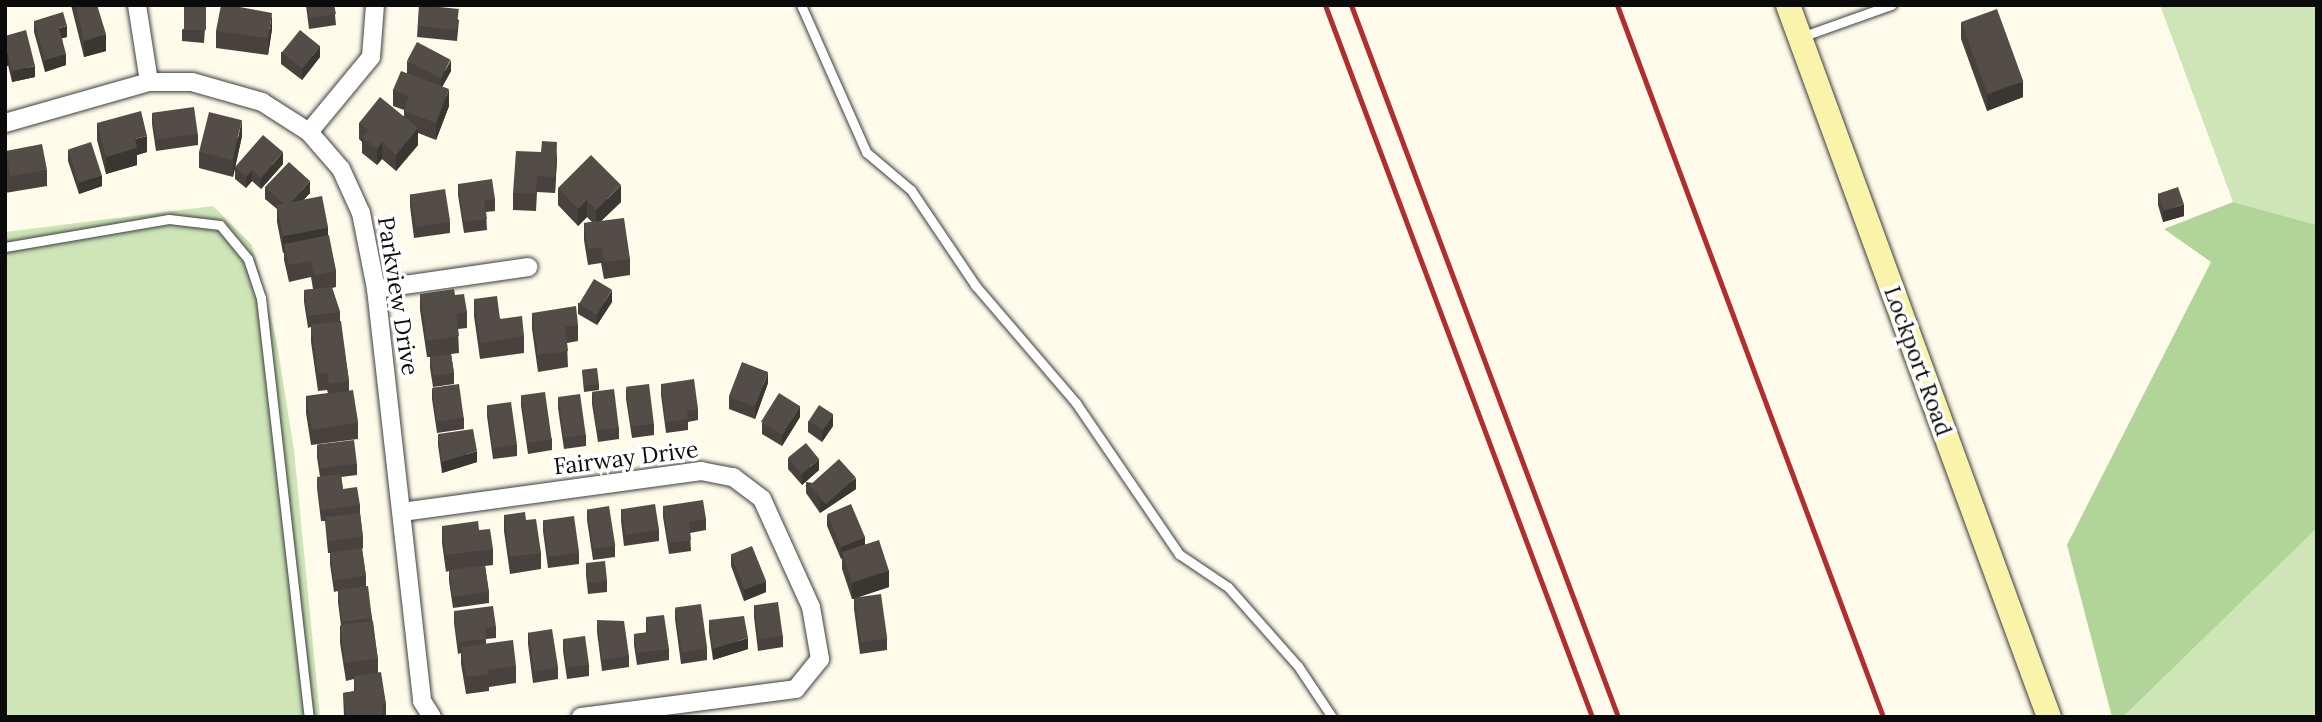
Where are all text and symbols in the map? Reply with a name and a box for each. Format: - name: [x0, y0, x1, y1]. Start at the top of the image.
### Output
- street label: Parkview Drive: [372, 215, 424, 377]
- street label: Lockport Road: [1878, 283, 1958, 439]
- street label: Fairway Drive: [552, 435, 700, 481]

